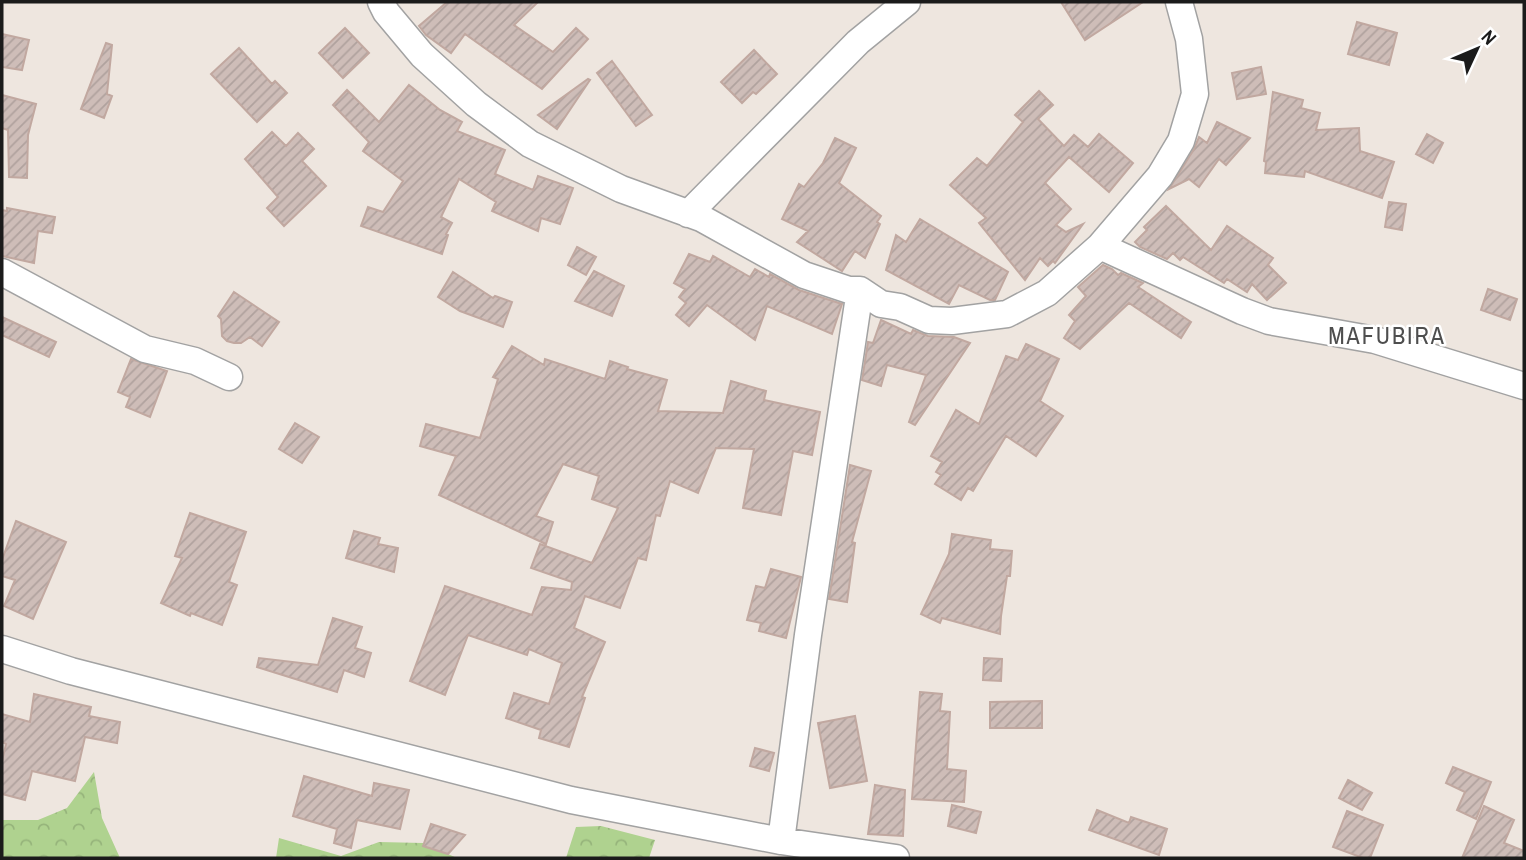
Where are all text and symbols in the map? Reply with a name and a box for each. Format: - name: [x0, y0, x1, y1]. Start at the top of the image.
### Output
- north arrow: [1442, 14, 1512, 84]
- text: N: [1476, 24, 1502, 50]
- district label: MAFUBIRA: [1328, 319, 1446, 351]

